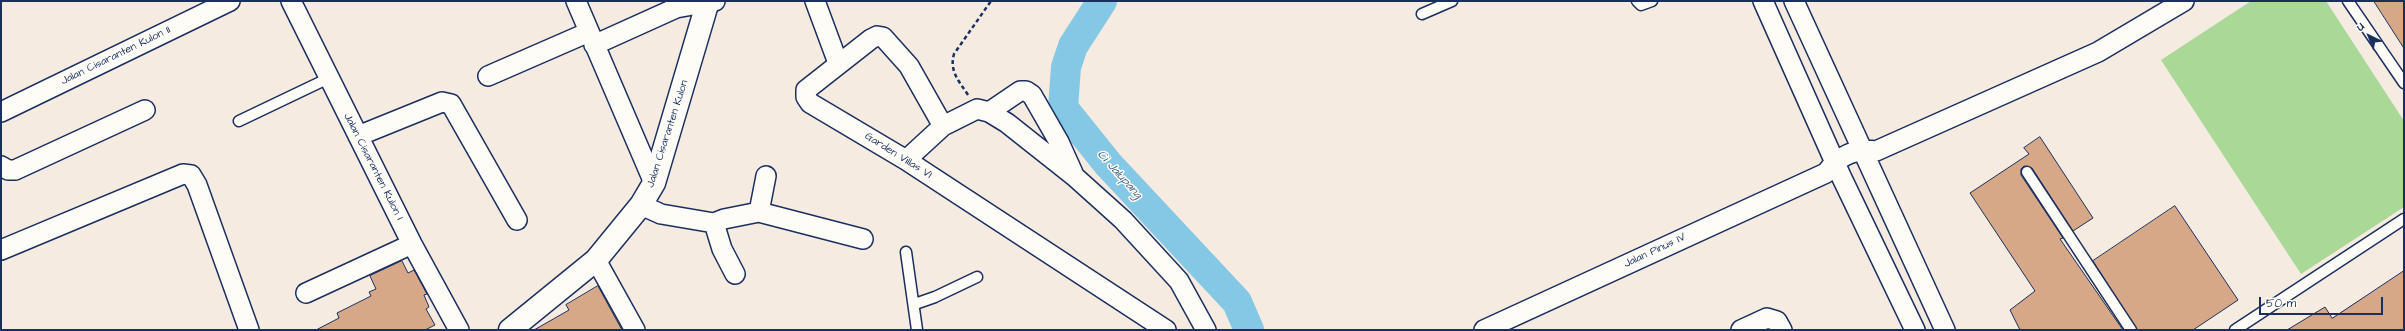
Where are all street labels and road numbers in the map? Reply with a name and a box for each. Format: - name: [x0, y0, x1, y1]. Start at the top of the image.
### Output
- street label: Jalan Cisaranten Kulon II: [59, 24, 173, 88]
- street label: Jalan Cisaranten Kulon: [644, 79, 692, 189]
- street label: Jalan Cisaranten Kulon I: [340, 111, 406, 223]
- street label: Garden Villas VI: [862, 130, 934, 182]
- street label: Jalan Pinus IV: [1622, 231, 1688, 271]

